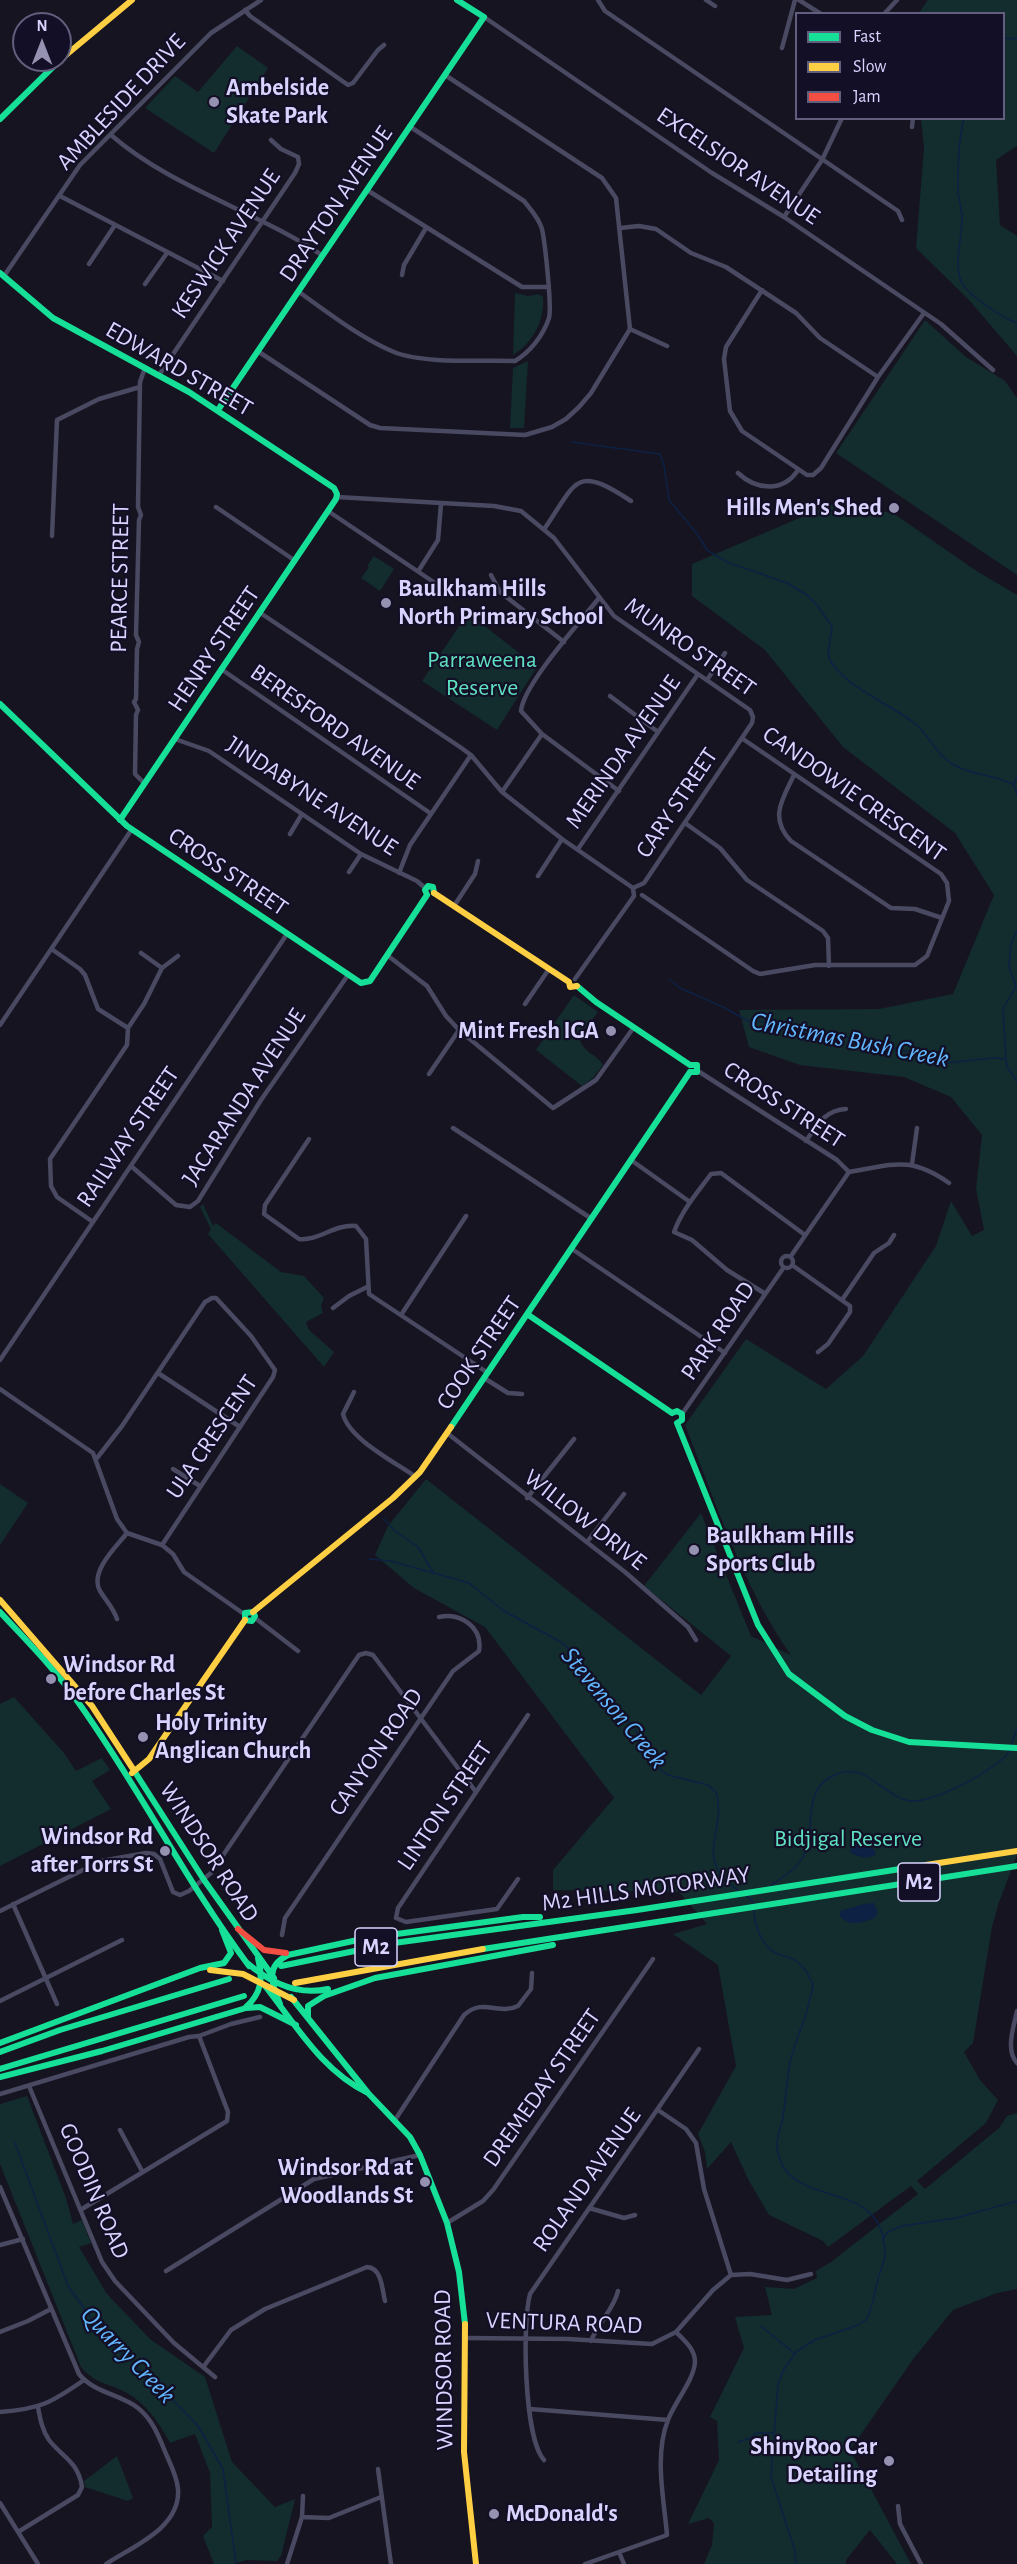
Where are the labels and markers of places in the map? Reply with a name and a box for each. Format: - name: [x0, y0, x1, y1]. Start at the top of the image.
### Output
- place label: Ambelside Skate Park: [226, 74, 329, 130]
- marker: Ambelside Skate Park: [207, 95, 221, 109]
- place label: Hills Men's Shed: [726, 494, 882, 522]
- marker: Hills Men's Shed: [887, 501, 901, 515]
- place label: Baulkham Hills North Primary School: [398, 575, 604, 631]
- marker: Baulkham Hills North Primary School: [379, 596, 393, 610]
- place label: Mint Fresh IGA: [458, 1017, 599, 1045]
- marker: Mint Fresh IGA: [604, 1024, 618, 1038]
- place label: Baulkham Hills Sports Club: [706, 1522, 854, 1578]
- marker: Baulkham Hills Sports Club: [687, 1543, 701, 1557]
- place label: Windsor Rd before Charles St: [63, 1651, 225, 1707]
- marker: Windsor Rd before Charles St: [44, 1672, 58, 1686]
- place label: Holy Trinity Anglican Church: [155, 1709, 311, 1765]
- marker: Holy Trinity Anglican Church: [136, 1730, 150, 1744]
- place label: Windsor Rd after Torrs St: [31, 1823, 153, 1879]
- marker: Windsor Rd after Torrs St: [158, 1844, 172, 1858]
- place label: Windsor Rd at Woodlands St: [278, 2154, 413, 2210]
- marker: Windsor Rd at Woodlands St: [418, 2175, 432, 2189]
- place label: ShinyRoo Car Detailing: [750, 2433, 877, 2489]
- marker: ShinyRoo Car Detailing: [882, 2454, 896, 2468]
- place label: McDonald's: [506, 2500, 618, 2528]
- marker: McDonald's: [487, 2507, 501, 2521]

